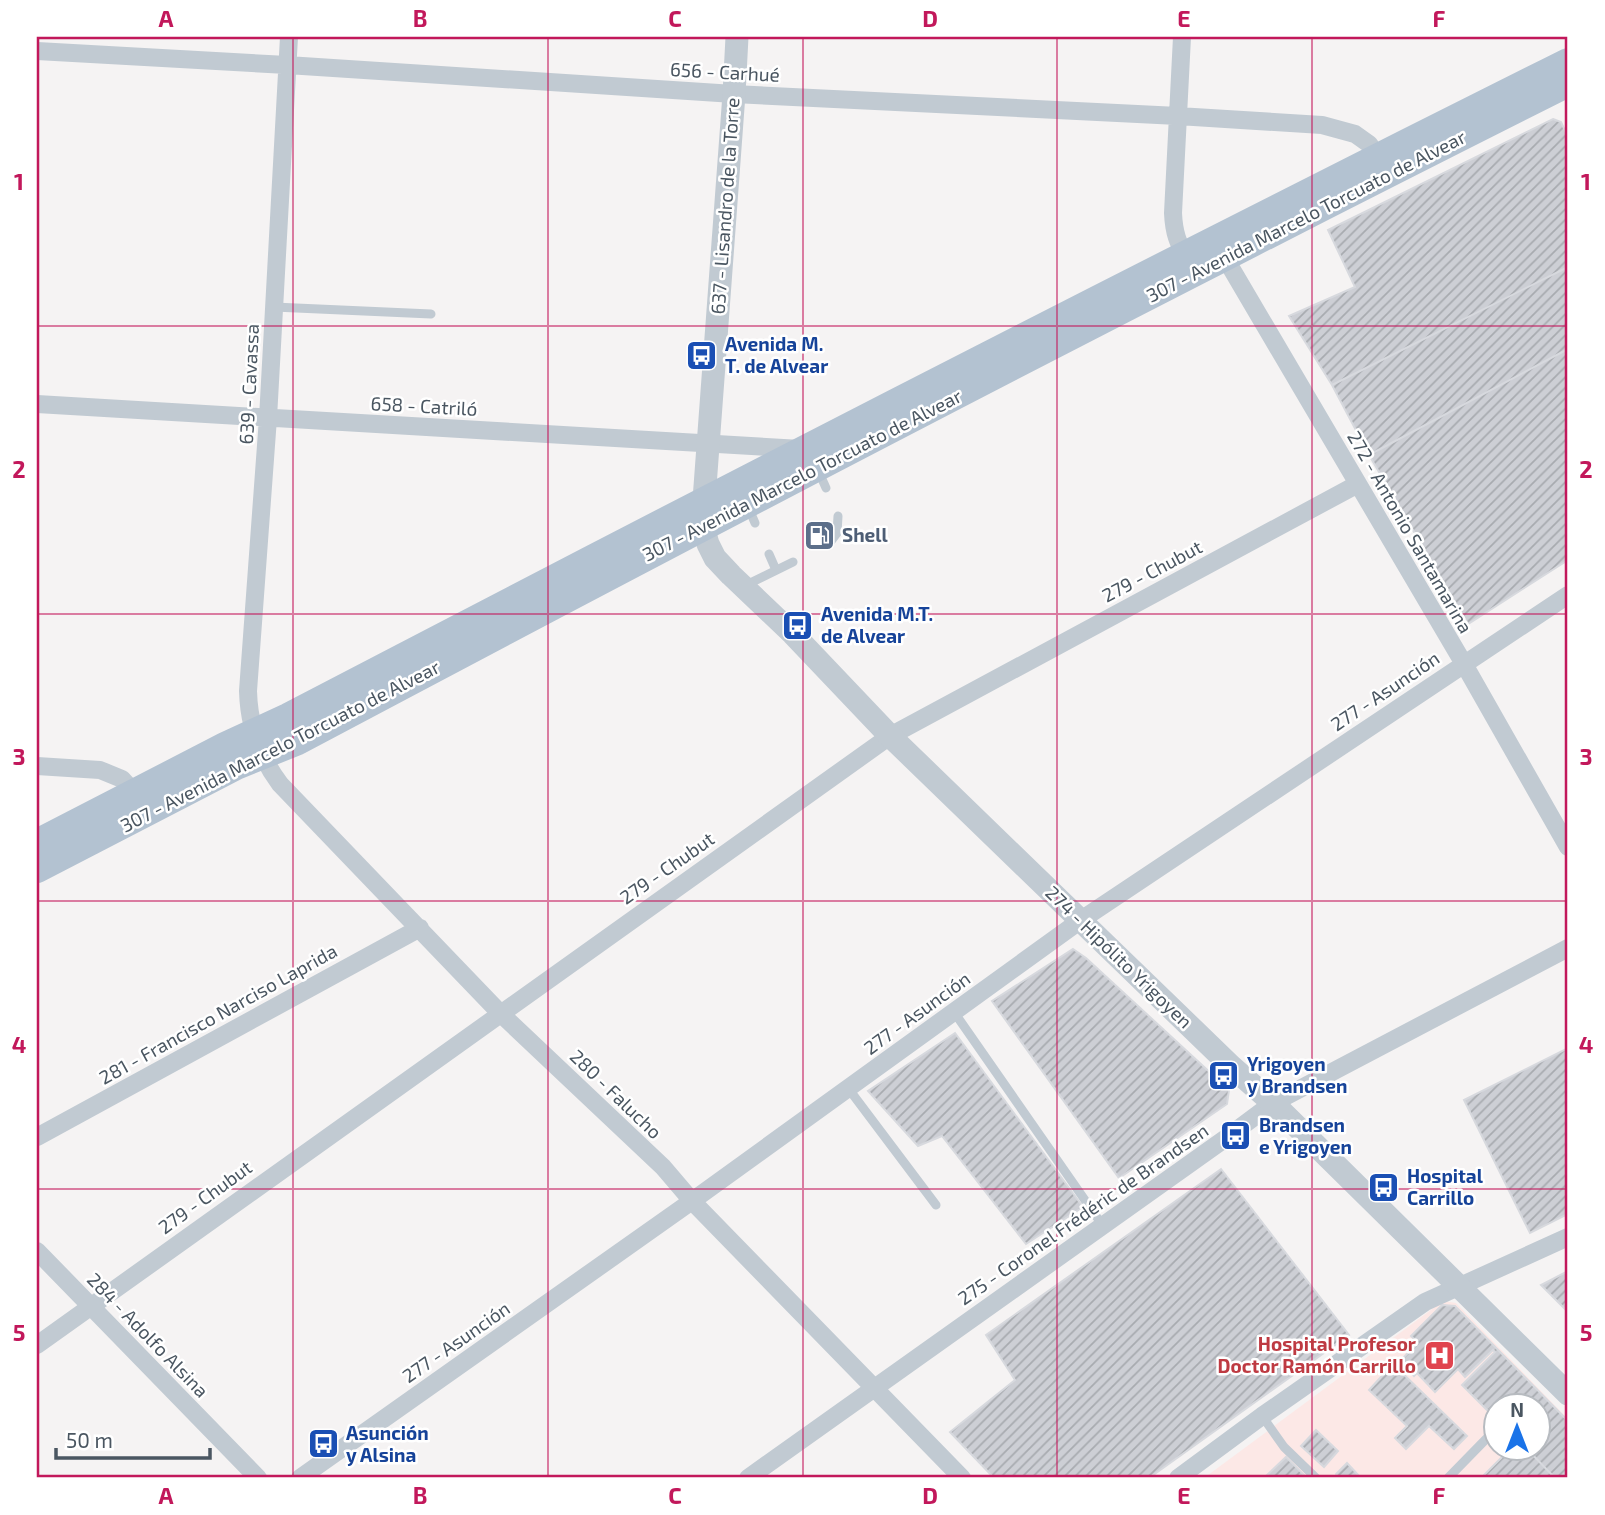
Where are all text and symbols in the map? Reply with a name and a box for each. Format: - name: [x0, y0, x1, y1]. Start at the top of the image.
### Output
- text: A: [158, 4, 174, 32]
- text: B: [413, 4, 427, 32]
- text: C: [668, 4, 682, 32]
- text: D: [922, 4, 938, 32]
- text: E: [1177, 4, 1191, 32]
- text: F: [1433, 4, 1446, 32]
- street label: 656 - Carhué: [670, 57, 780, 86]
- street label: 637 - Lisandro de la Torre: [705, 97, 744, 315]
- street label: 307 - Avenida Marcelo Torcuato de Alvear: [1142, 124, 1470, 306]
- text: 1: [14, 167, 24, 195]
- text: 1: [1581, 167, 1591, 195]
- street label: 639 - Cavassa: [234, 323, 263, 445]
- place label: Avenida M. T. de Alvear: [725, 332, 828, 377]
- bus stop icon: Avenida M. T. de Alvear: [685, 338, 719, 372]
- street label: 307 - Avenida Marcelo Torcuato de Alvear: [638, 383, 966, 565]
- street label: 658 - Catriló: [370, 391, 478, 420]
- street label: 272 - Antonio Santamarina: [1343, 426, 1478, 637]
- text: 2: [12, 455, 26, 483]
- text: 2: [1579, 455, 1593, 483]
- fuel station icon: Shell: [802, 518, 836, 552]
- place label: Shell: [842, 523, 889, 546]
- street label: 279 - Chubut: [1098, 535, 1206, 607]
- place label: Avenida M.T. de Alvear: [821, 602, 933, 647]
- bus stop icon: Avenida M.T. de Alvear: [781, 608, 815, 642]
- street label: 277 - Asunción: [1326, 646, 1443, 735]
- street label: 307 - Avenida Marcelo Torcuato de Alvear: [116, 654, 444, 836]
- text: 3: [12, 742, 26, 770]
- text: 3: [1579, 742, 1593, 770]
- street label: 279 - Chubut: [615, 827, 718, 909]
- street label: 274 - Hipólito Yrigoyen: [1041, 881, 1197, 1033]
- street label: 281 - Francisco Narciso Laprida: [95, 938, 341, 1089]
- street label: 277 - Asunción: [859, 966, 974, 1059]
- text: 4: [12, 1030, 26, 1058]
- text: 4: [1579, 1030, 1593, 1058]
- street label: 280 - Falucho: [566, 1044, 667, 1143]
- place label: Yrigoyen y Brandsen: [1247, 1052, 1347, 1098]
- bus stop icon: Yrigoyen y Brandsen: [1207, 1058, 1241, 1092]
- place label: Brandsen e Yrigoyen: [1259, 1113, 1352, 1159]
- street label: 275 - Coronel Frédéric de Brandsen: [953, 1118, 1212, 1309]
- bus stop icon: Brandsen e Yrigoyen: [1219, 1119, 1253, 1153]
- street label: 279 - Chubut: [153, 1155, 256, 1238]
- place label: Hospital Carrillo: [1407, 1164, 1484, 1209]
- bus stop icon: Hospital Carrillo: [1367, 1170, 1401, 1204]
- street label: 284 - Adolfo Alsina: [83, 1268, 214, 1402]
- street label: 277 - Asunción: [398, 1296, 514, 1387]
- text: 5: [13, 1318, 25, 1346]
- text: 5: [1580, 1318, 1592, 1346]
- place label: Hospital Profesor Doctor Ramón Carrillo: [1218, 1332, 1416, 1377]
- hospital icon: Hospital Profesor Doctor Ramón Carrillo: [1422, 1338, 1456, 1372]
- north arrow: [1482, 1392, 1552, 1462]
- text: N: [1510, 1398, 1524, 1421]
- scale bar: [56, 1417, 210, 1461]
- place label: Asunción y Alsina: [346, 1421, 429, 1467]
- text: 50 m: [66, 1427, 113, 1452]
- bus stop icon: Asunción y Alsina: [306, 1427, 340, 1461]
- text: A: [158, 1481, 174, 1509]
- text: B: [413, 1481, 427, 1509]
- text: C: [668, 1481, 682, 1509]
- text: D: [922, 1481, 938, 1509]
- text: E: [1177, 1481, 1191, 1509]
- text: F: [1433, 1481, 1446, 1509]

